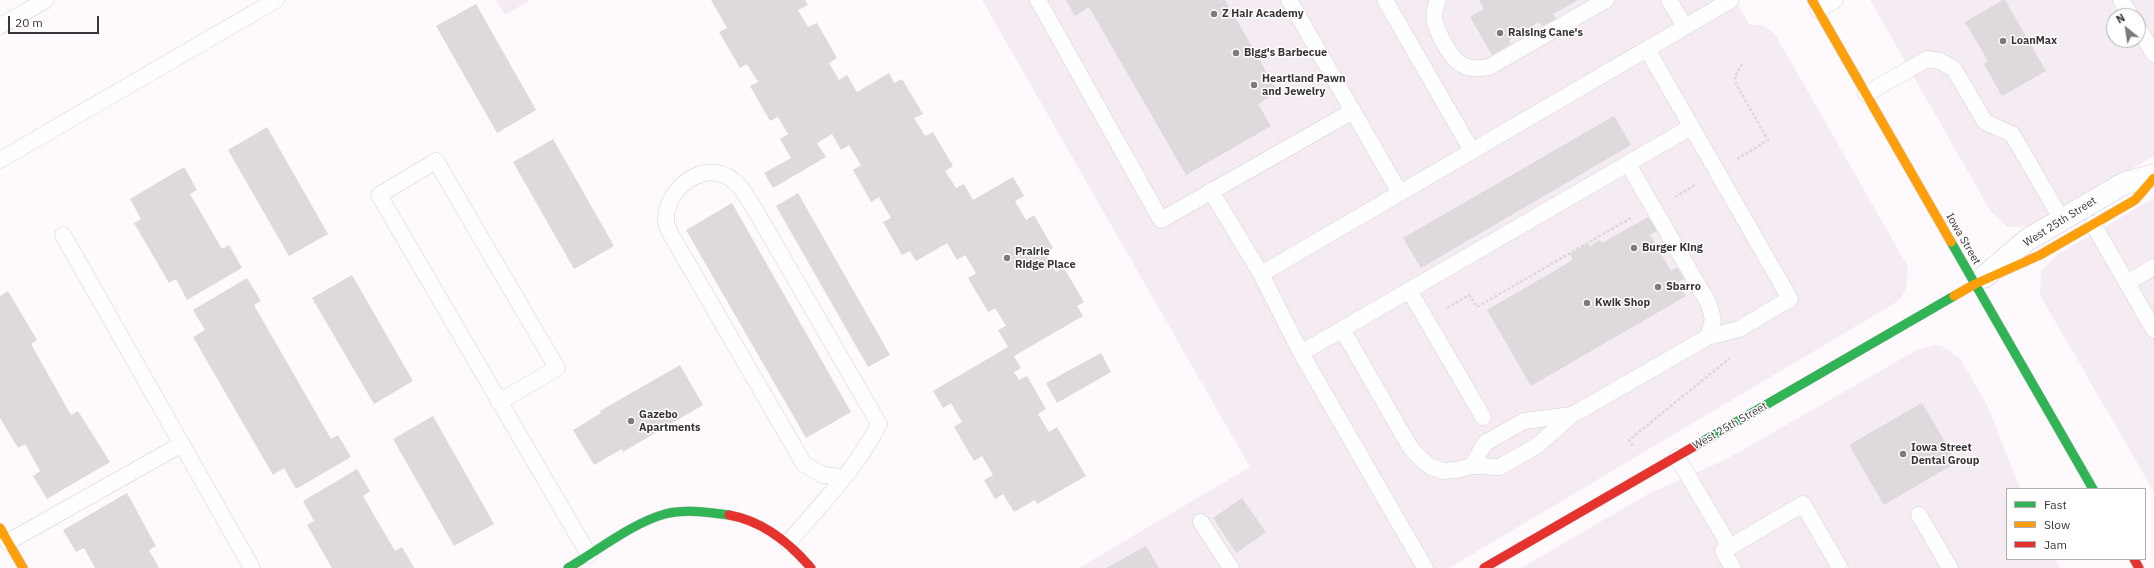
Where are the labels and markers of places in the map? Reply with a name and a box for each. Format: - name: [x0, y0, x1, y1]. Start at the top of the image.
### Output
- place label: Z Hair Academy: [1222, 7, 1304, 21]
- marker: Z Hair Academy: [1209, 9, 1219, 19]
- place label: Raising Cane's: [1508, 26, 1583, 40]
- marker: Raising Cane's: [1495, 28, 1505, 38]
- place label: LoanMax: [2011, 34, 2057, 48]
- marker: LoanMax: [1998, 36, 2008, 46]
- place label: Bigg's Barbecue: [1244, 46, 1327, 60]
- marker: Bigg's Barbecue: [1231, 48, 1241, 58]
- place label: Heartland Pawn and Jewelry: [1262, 72, 1346, 98]
- marker: Heartland Pawn and Jewelry: [1249, 80, 1259, 90]
- place label: Burger King: [1642, 241, 1703, 255]
- marker: Burger King: [1629, 243, 1639, 253]
- place label: Prairie Ridge Place: [1015, 245, 1076, 271]
- marker: Prairie Ridge Place: [1002, 253, 1012, 263]
- place label: Sbarro: [1666, 280, 1701, 294]
- marker: Sbarro: [1653, 282, 1663, 292]
- place label: Kwik Shop: [1595, 296, 1650, 310]
- marker: Kwik Shop: [1582, 298, 1592, 308]
- place label: Gazebo Apartments: [639, 408, 701, 434]
- marker: Gazebo Apartments: [626, 416, 636, 426]
- place label: Iowa Street Dental Group: [1911, 441, 1980, 467]
- marker: Iowa Street Dental Group: [1898, 449, 1908, 459]

